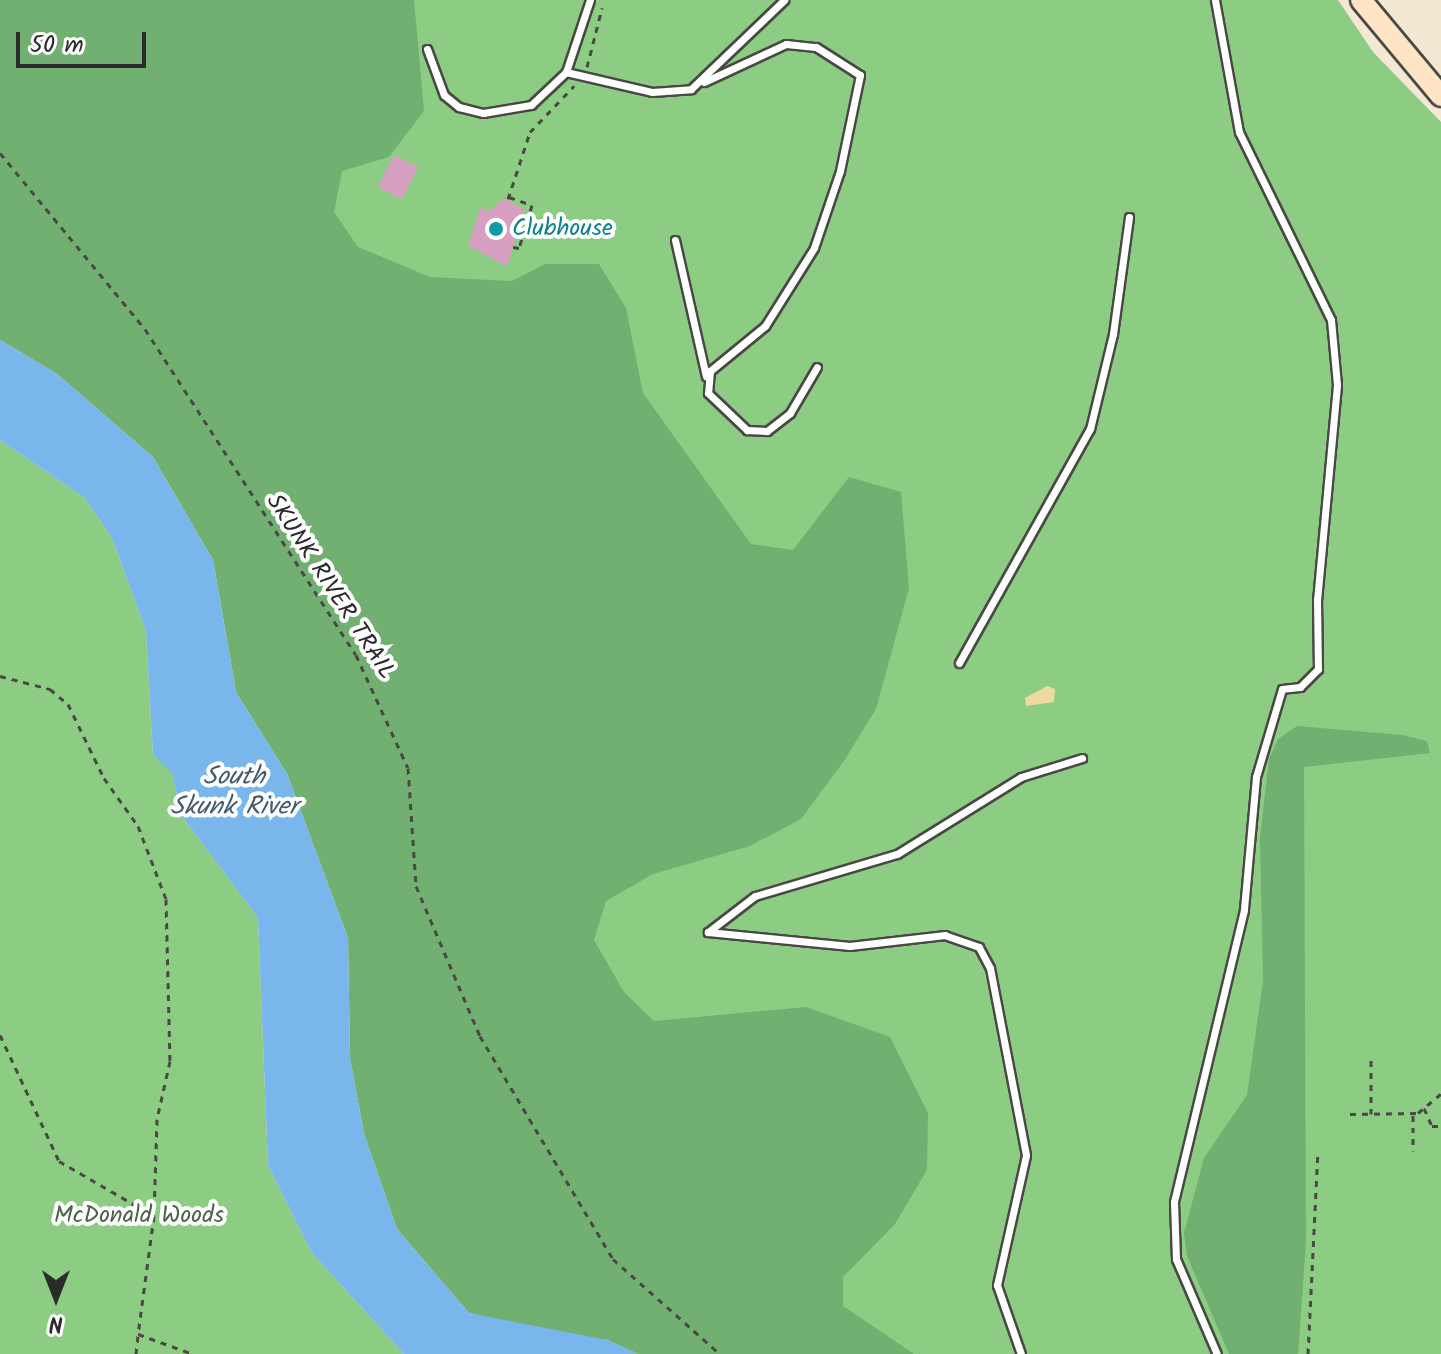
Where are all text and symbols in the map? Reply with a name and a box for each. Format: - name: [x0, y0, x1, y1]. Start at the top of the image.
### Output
- scale bar: [20, 16, 150, 66]
- text: 50 m: [30, 26, 84, 65]
- place label: Clubhouse: [512, 215, 613, 243]
- marker: Clubhouse: [487, 220, 505, 238]
- street label: SKUNK RIVER TRAIL: [259, 489, 401, 685]
- water label: South Skunk River: [170, 762, 298, 824]
- park label: McDonald Woods: [54, 1202, 224, 1230]
- north arrow: [16, 1258, 96, 1338]
- text: N: [49, 1305, 63, 1340]

